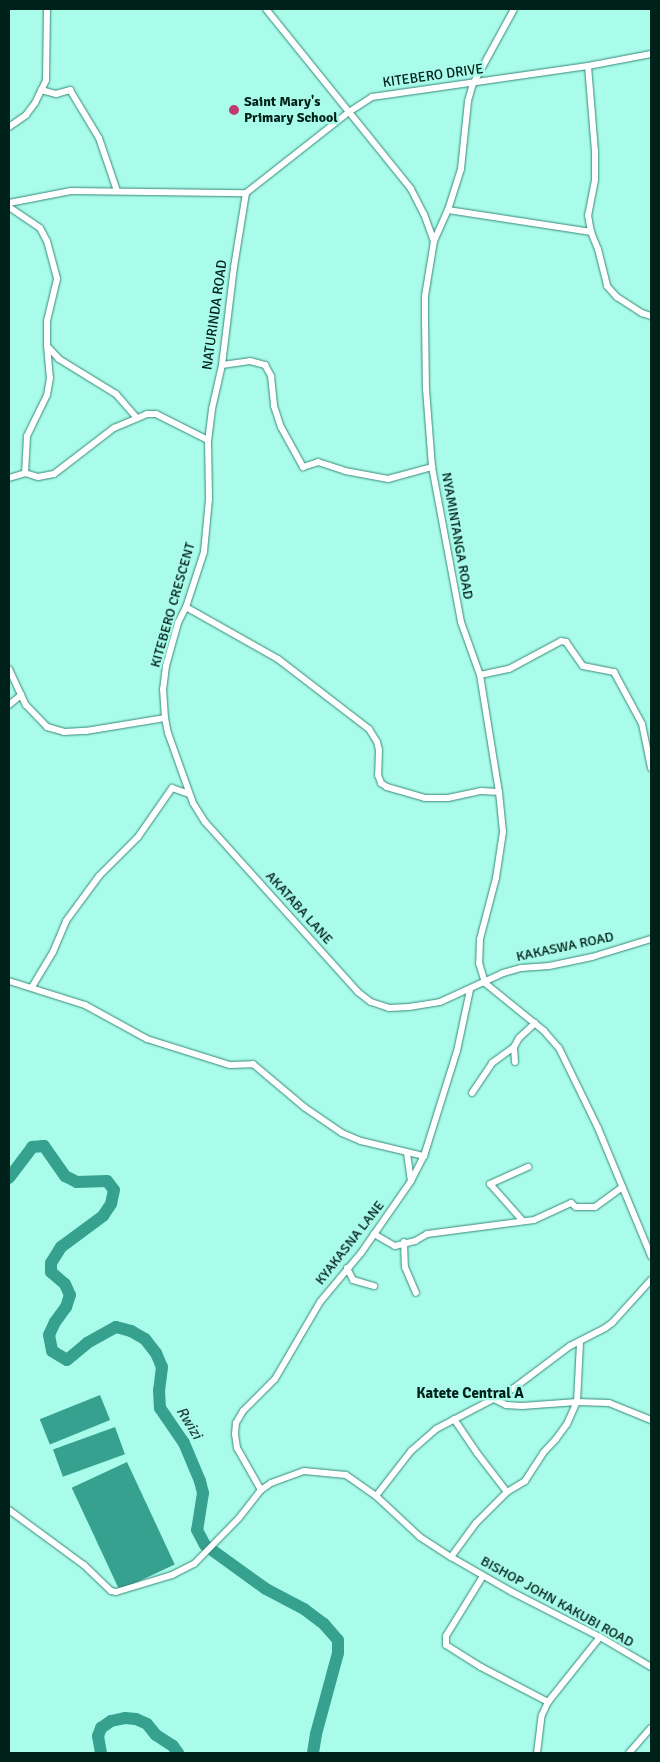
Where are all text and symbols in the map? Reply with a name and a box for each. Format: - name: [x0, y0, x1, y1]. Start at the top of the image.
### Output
- street label: KITEBERO DRIVE: [381, 61, 485, 91]
- place label: Saint Mary's Primary School: [244, 94, 338, 126]
- marker: Saint Mary's Primary School: [228, 104, 240, 116]
- street label: NATURINDA ROAD: [199, 259, 231, 371]
- street label: NYAMINTANGA ROAD: [438, 471, 476, 601]
- street label: KITEBERO CRESCENT: [147, 540, 199, 670]
- street label: AKATABA LANE: [262, 868, 336, 948]
- street label: KAKASWA ROAD: [515, 928, 615, 966]
- street label: KYAKASNA LANE: [312, 1198, 388, 1288]
- district label: Katete Central A: [416, 1385, 524, 1403]
- water label: Rwizi: [172, 1403, 206, 1443]
- street label: BISHOP JOHN KAKUBI ROAD: [477, 1553, 637, 1651]

